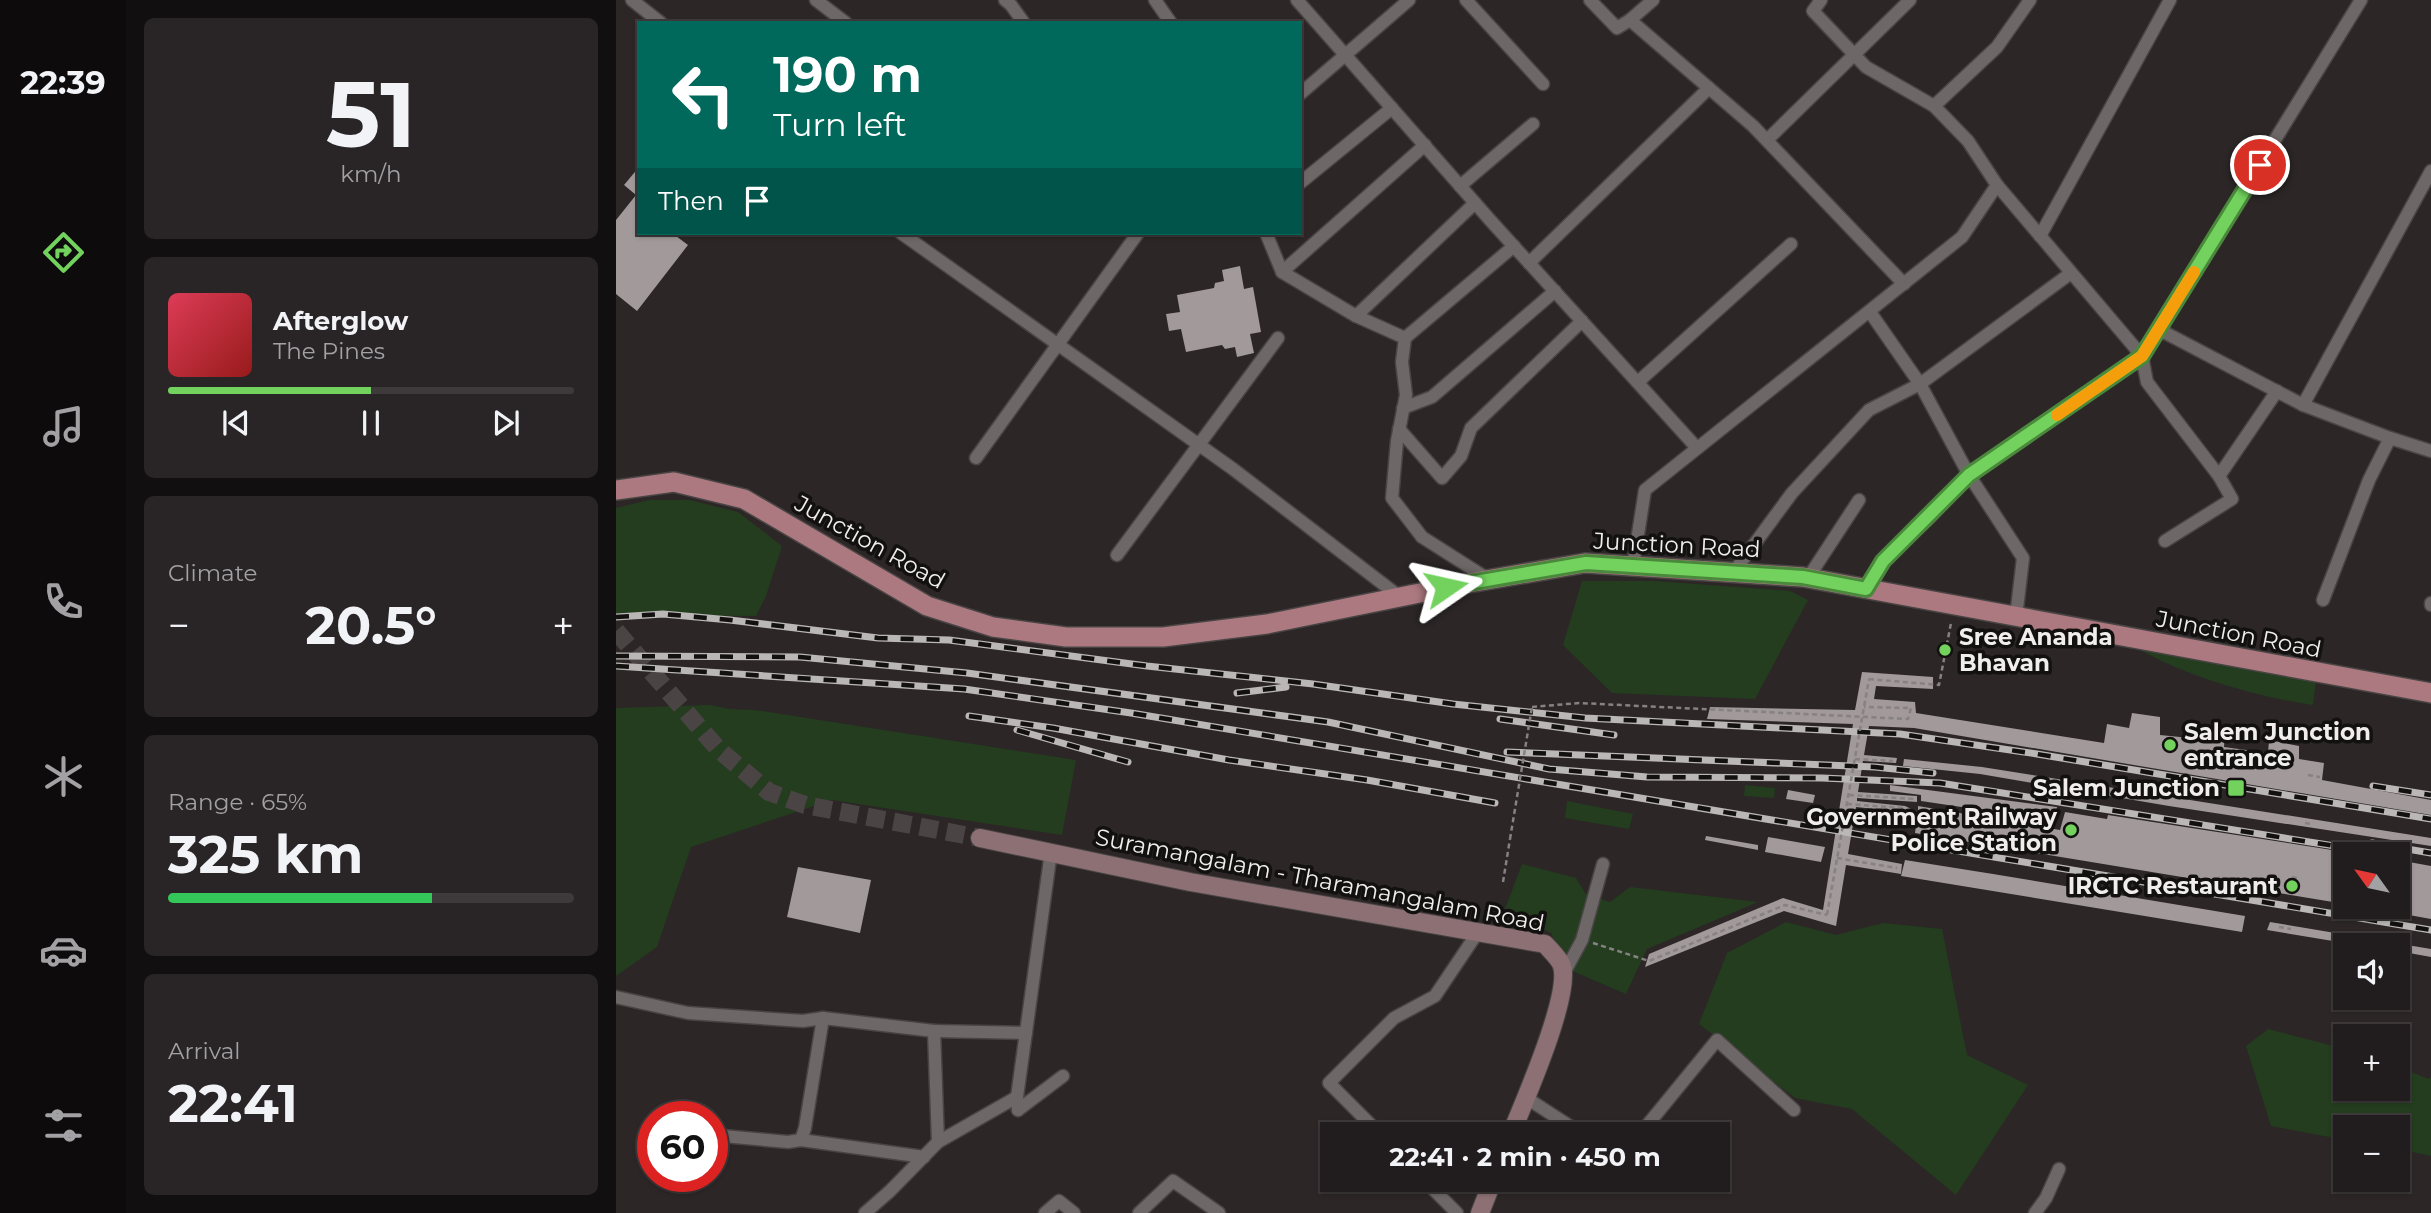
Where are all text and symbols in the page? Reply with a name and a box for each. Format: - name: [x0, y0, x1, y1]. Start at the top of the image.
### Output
- text: 190 m: [773, 45, 922, 104]
- icon: left: [658, 49, 749, 140]
- text: 51: [326, 59, 416, 170]
- text: 22:39: [20, 63, 106, 102]
- text: Turn left: [773, 105, 907, 144]
- pin: [2230, 135, 2290, 195]
- icon: arrive: [2241, 146, 2279, 184]
- text: km/h: [340, 160, 402, 188]
- icon: arrive: [738, 182, 776, 220]
- text: Then: [658, 185, 724, 217]
- icon: directions: [39, 228, 88, 277]
- text: Afterglow: [273, 305, 408, 337]
- text: The Pines: [273, 337, 385, 365]
- icon: music: [39, 402, 88, 451]
- icon: previous: [217, 404, 255, 442]
- icon: pause: [352, 404, 390, 442]
- icon: next: [487, 404, 525, 442]
- street label: Junction Road: [789, 489, 950, 595]
- street label: Junction Road: [1592, 527, 1761, 563]
- position arrow: [1409, 550, 1483, 624]
- text: Climate: [168, 559, 257, 587]
- icon: phone: [39, 577, 88, 626]
- text: 20.5°: [305, 594, 437, 657]
- text: −: [168, 602, 190, 649]
- text: +: [552, 602, 574, 649]
- street label: Junction Road: [2153, 604, 2324, 664]
- place label: Sree Ananda Bhavan: [1959, 623, 2113, 677]
- marker: Sree Ananda Bhavan: [1937, 642, 1953, 658]
- place label: Salem Junction entrance: [2184, 718, 2371, 772]
- marker: Salem Junction entrance: [2162, 737, 2178, 753]
- icon: climate: [39, 752, 88, 801]
- place label: Salem Junction: [2033, 774, 2220, 802]
- marker: Salem Junction: [2226, 778, 2246, 798]
- text: Range · 65%: [168, 788, 307, 816]
- place label: Government Railway Police Station: [1806, 803, 2057, 857]
- marker: Government Railway Police Station: [2063, 822, 2079, 838]
- text: 325 km: [168, 823, 363, 886]
- street label: Suramangalam - Tharamangalam Road: [1093, 823, 1547, 937]
- north arrow: [2333, 842, 2410, 919]
- map controls: [2333, 842, 2410, 1192]
- place label: IRCTC Restaurant: [2068, 872, 2278, 900]
- marker: IRCTC Restaurant: [2284, 878, 2300, 894]
- icon: car: [39, 926, 88, 975]
- button: sound: [2333, 933, 2410, 1010]
- button: +: [2333, 1024, 2410, 1101]
- text: Arrival: [168, 1037, 241, 1065]
- text: 22:41: [168, 1072, 298, 1135]
- icon: filters: [39, 1101, 88, 1150]
- speed limit sign: 60: [637, 1101, 728, 1192]
- button: −: [2333, 1115, 2410, 1192]
- text: 22:41 · 2 min · 450 m: [1389, 1141, 1661, 1173]

